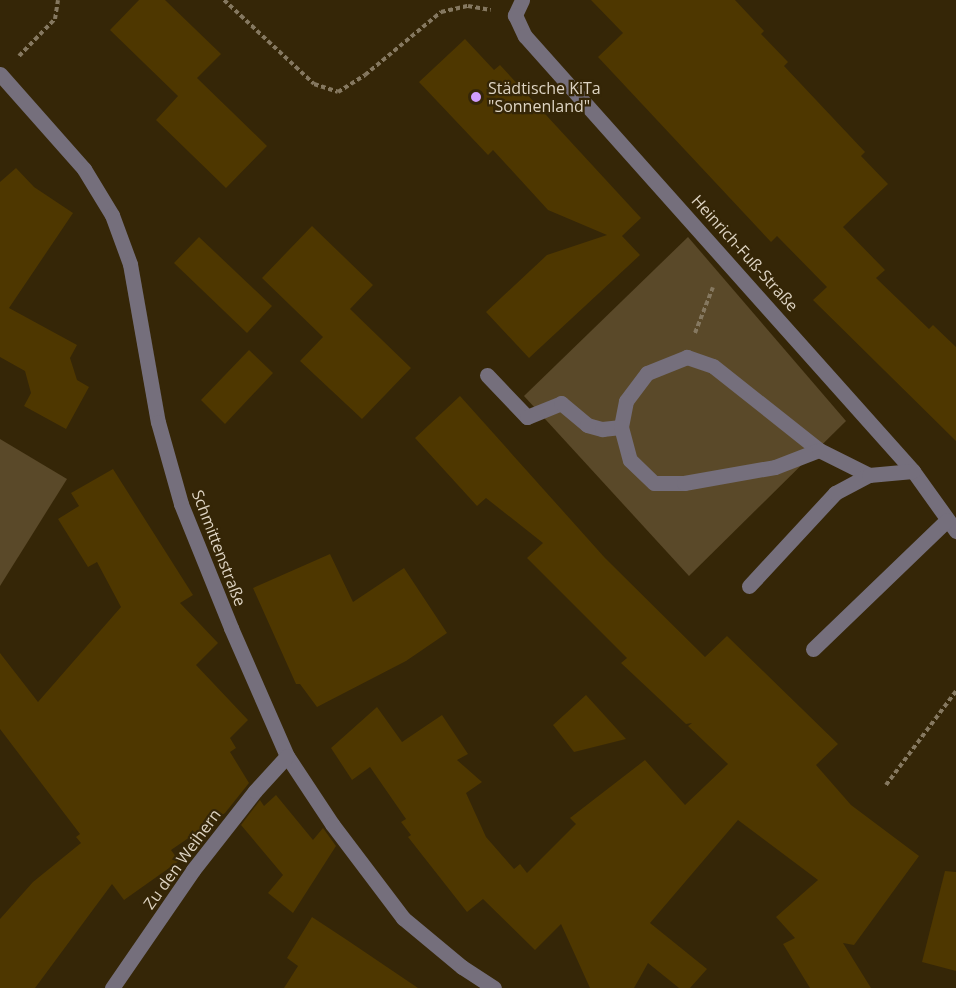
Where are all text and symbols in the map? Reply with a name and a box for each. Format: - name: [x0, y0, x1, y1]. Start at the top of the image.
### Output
- place label: Städtische KiTa "Sonnenland": [488, 78, 601, 116]
- marker: Städtische KiTa "Sonnenland": [469, 90, 483, 104]
- street label: Heinrich-Fuß-Straße: [688, 191, 802, 315]
- street label: Schmittenstraße: [188, 487, 250, 609]
- street label: Zu den Weihern: [139, 805, 225, 913]

